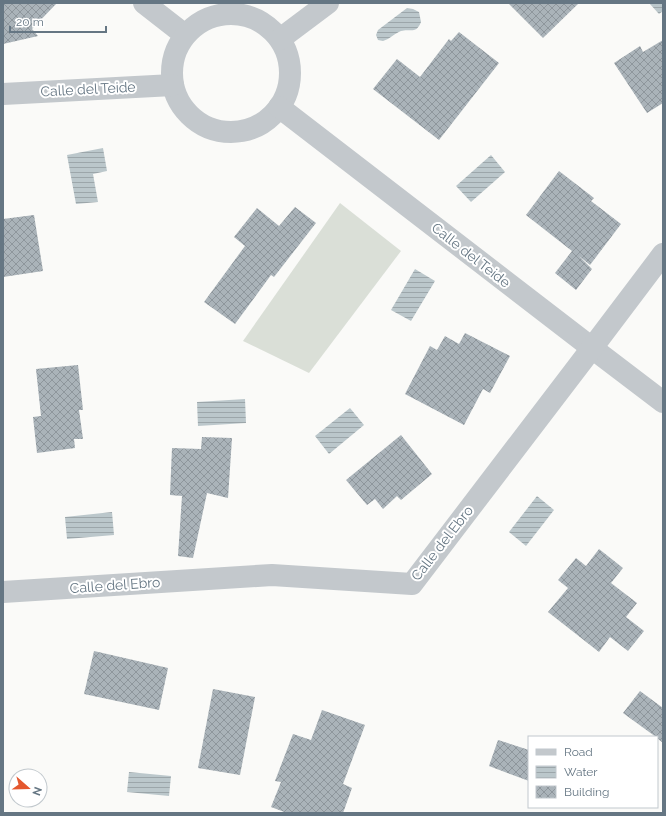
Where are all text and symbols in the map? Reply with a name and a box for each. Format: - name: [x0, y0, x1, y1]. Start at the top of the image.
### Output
- scale bar: [10, 8, 106, 34]
- text: 20 m: [16, 15, 44, 29]
- street label: Calle del Teide: [40, 79, 136, 99]
- street label: Calle del Teide: [429, 219, 513, 291]
- street label: Calle del Ebro: [408, 502, 476, 584]
- street label: Calle del Ebro: [69, 574, 161, 596]
- legend: [528, 736, 658, 808]
- text: Road: [564, 745, 593, 759]
- text: Water: [564, 765, 598, 779]
- north arrow: [8, 768, 48, 808]
- text: N: [29, 785, 44, 797]
- text: Building: [564, 785, 610, 799]

